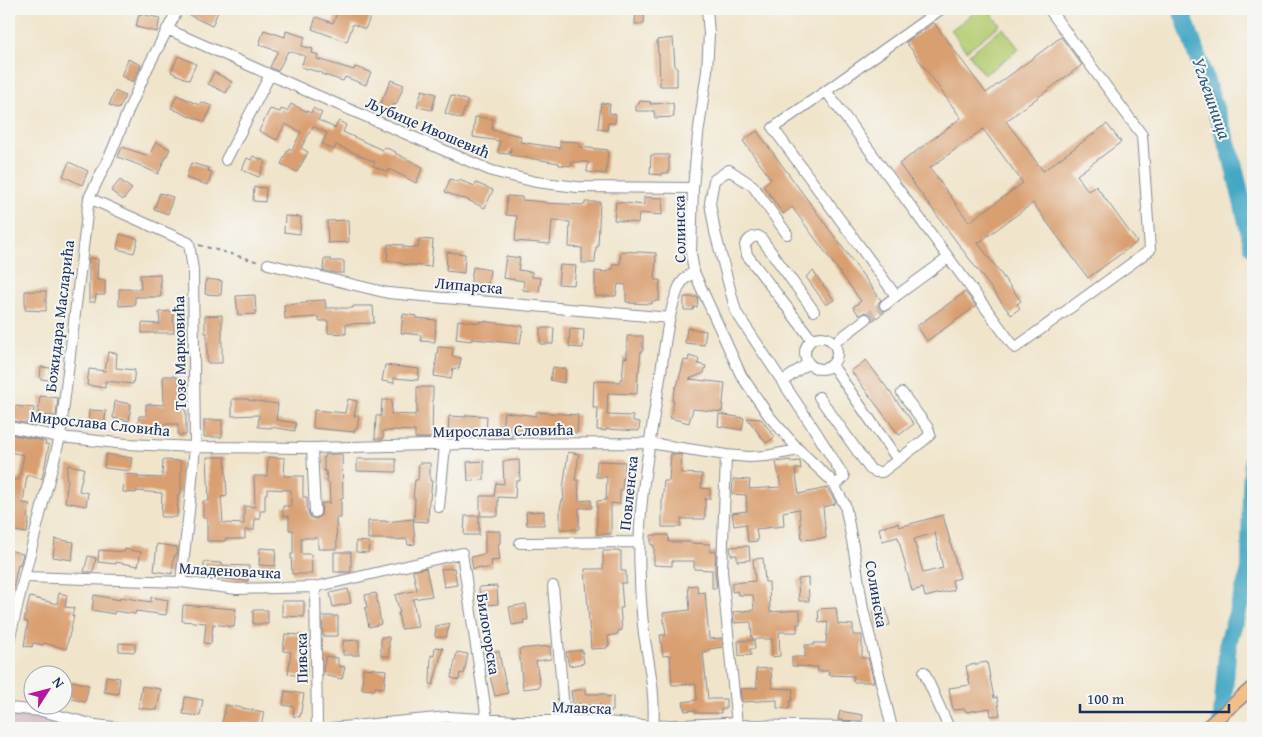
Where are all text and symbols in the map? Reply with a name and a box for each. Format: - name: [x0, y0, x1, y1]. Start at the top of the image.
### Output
- water label: Угљешница: [1185, 53, 1239, 143]
- street label: Љубице Ивошевић: [362, 90, 494, 164]
- street label: Солинска: [666, 195, 692, 263]
- street label: Божидара Масларића: [38, 238, 80, 393]
- street label: Липарска: [434, 270, 504, 300]
- street label: Тозе Марковића: [166, 295, 192, 410]
- street label: Мирослава Словића: [29, 404, 172, 442]
- street label: Мирослава Словића: [432, 417, 574, 443]
- street label: Повленска: [612, 454, 644, 532]
- street label: Младеновачка: [178, 555, 282, 585]
- street label: Солинска: [859, 559, 895, 630]
- street label: Билогорска: [471, 592, 507, 677]
- street label: Пивска: [289, 632, 313, 684]
- north arrow: [22, 664, 72, 714]
- text: N: [48, 673, 70, 693]
- scale bar: [1080, 682, 1228, 714]
- text: 100 m: [1087, 688, 1125, 709]
- street label: Млавска: [552, 694, 613, 720]

